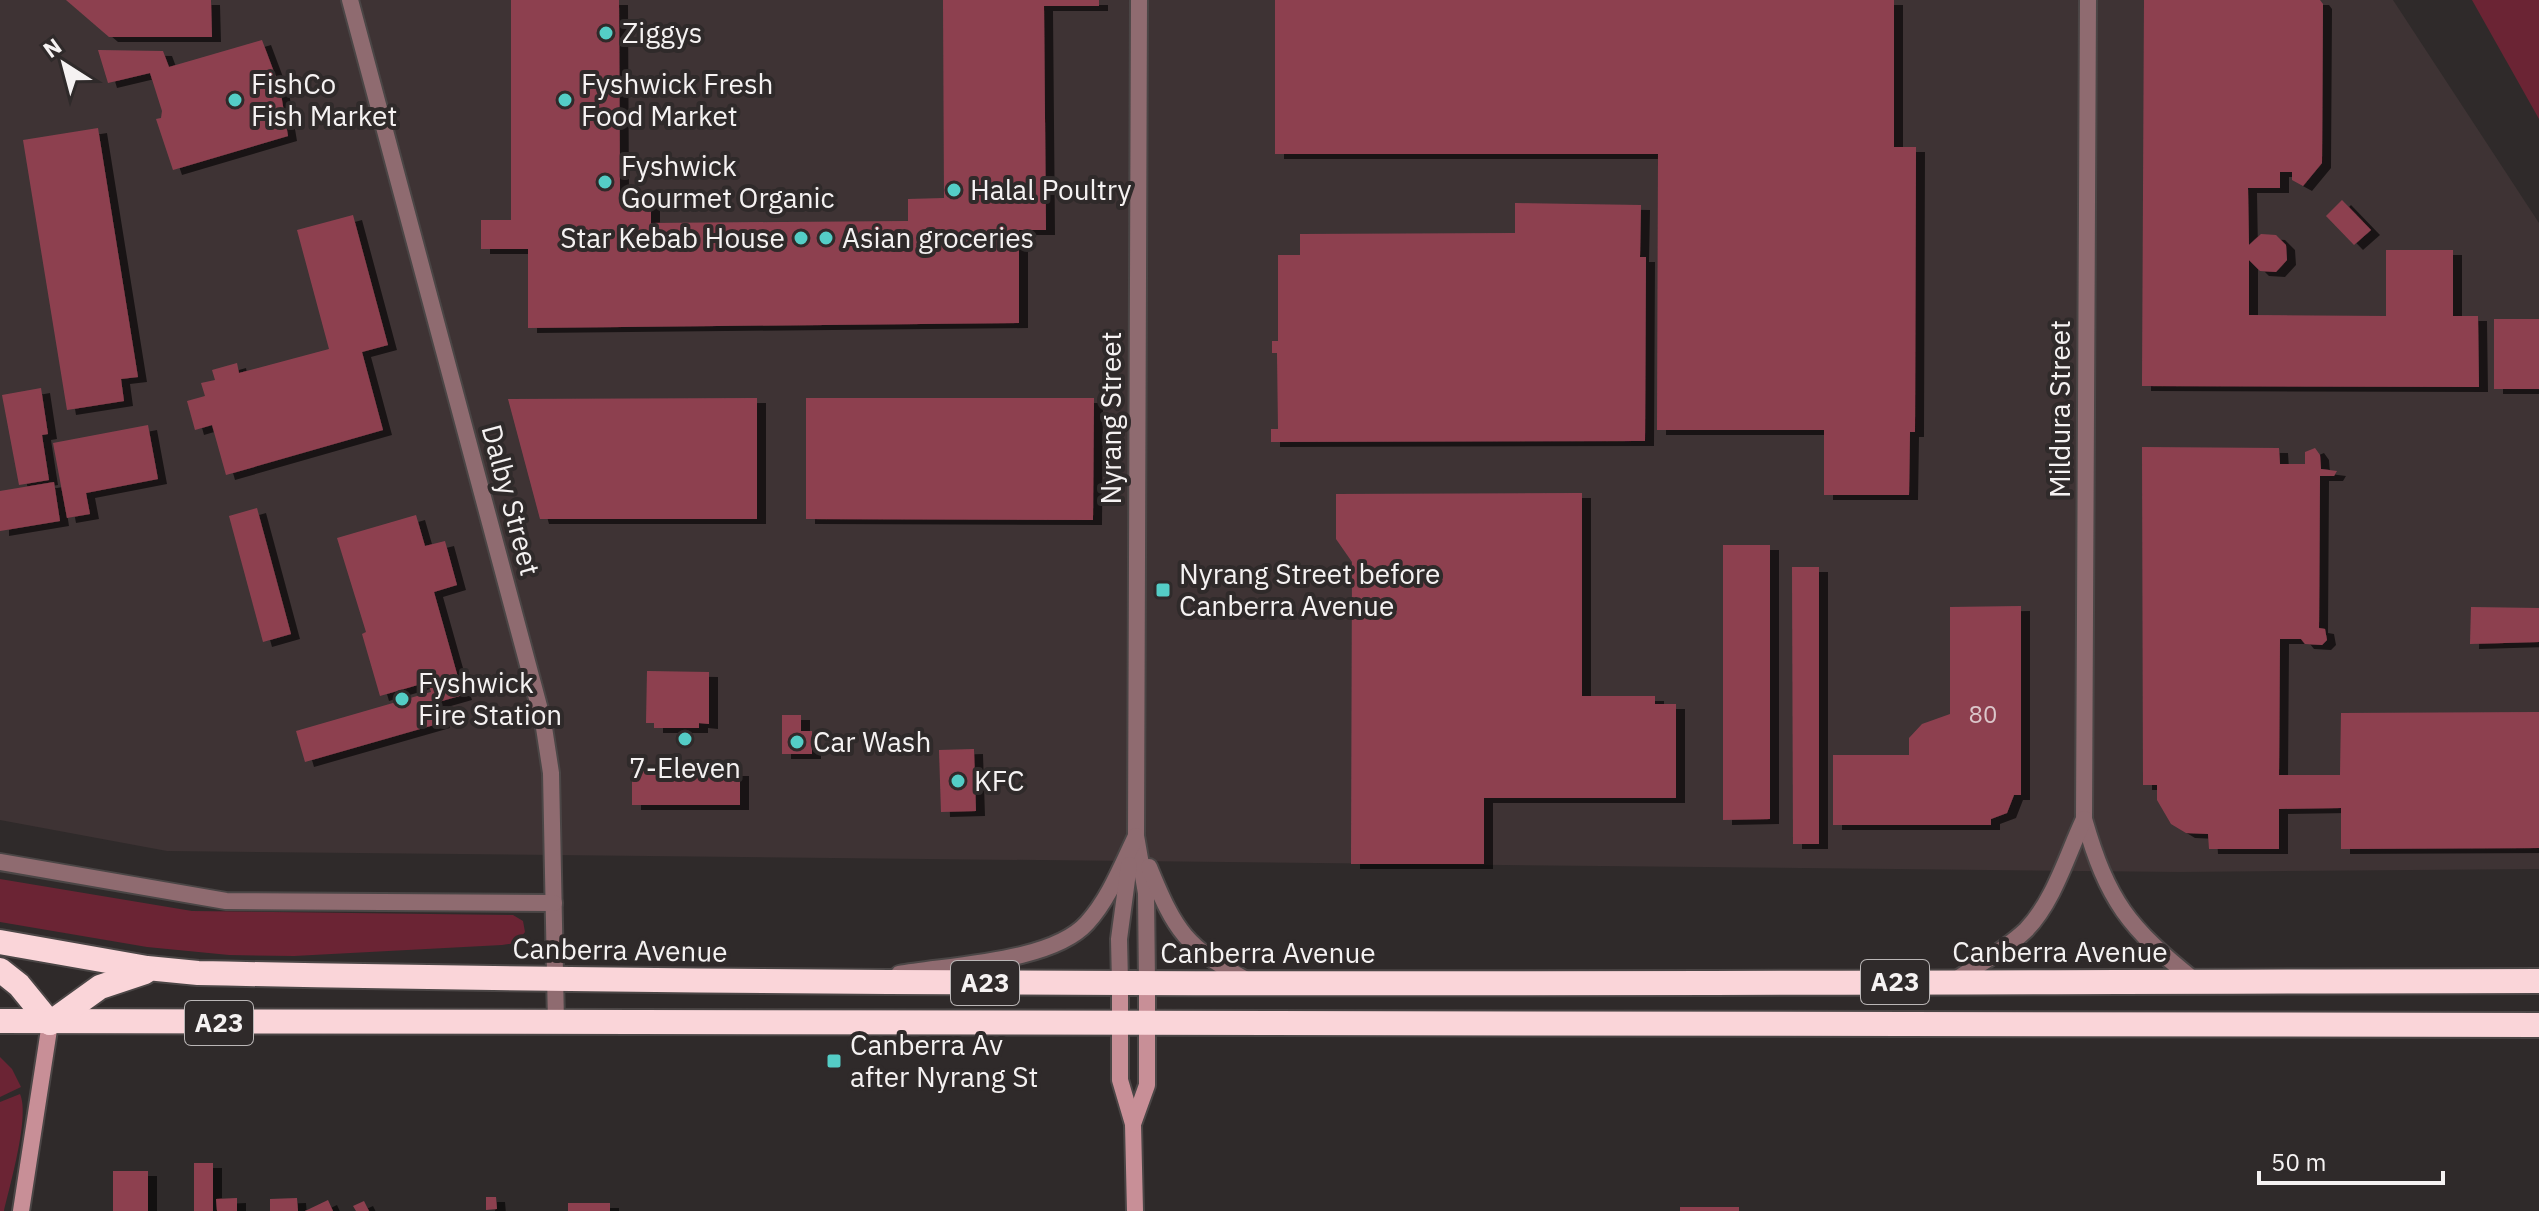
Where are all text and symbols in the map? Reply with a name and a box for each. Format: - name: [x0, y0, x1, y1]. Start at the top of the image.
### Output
- place label: Ziggys: [622, 14, 703, 51]
- north arrow: [24, 24, 104, 104]
- marker: Ziggys: [597, 24, 615, 42]
- text: N: [37, 31, 67, 64]
- place label: FishCo Fish Market: [251, 65, 397, 134]
- place label: Fyshwick Fresh Food Market: [581, 65, 773, 134]
- marker: FishCo Fish Market: [226, 91, 244, 109]
- marker: Fyshwick Fresh Food Market: [556, 91, 574, 109]
- place label: Fyshwick Gourmet Organic: [621, 147, 835, 216]
- place label: Halal Poultry: [970, 171, 1131, 208]
- marker: Fyshwick Gourmet Organic: [596, 173, 614, 191]
- marker: Halal Poultry: [945, 181, 963, 199]
- place label: Star Kebab House: [560, 219, 785, 256]
- place label: Asian groceries: [842, 219, 1034, 256]
- marker: Star Kebab House: [792, 229, 810, 247]
- marker: Asian groceries: [817, 229, 835, 247]
- street label: Mildura Street: [2041, 320, 2078, 498]
- street label: Nyrang Street: [1092, 332, 1129, 505]
- street label: Dalby Street: [474, 420, 549, 579]
- place label: Nyrang Street before Canberra Avenue: [1179, 555, 1440, 624]
- marker: Nyrang Street before Canberra Avenue: [1154, 581, 1172, 599]
- place label: Fyshwick Fire Station: [418, 664, 562, 733]
- marker: Fyshwick Fire Station: [393, 690, 411, 708]
- house number: 80: [1969, 698, 1997, 730]
- place label: Car Wash: [813, 723, 931, 760]
- marker: 7-Eleven: [676, 730, 694, 748]
- marker: Car Wash: [788, 733, 806, 751]
- place label: 7-Eleven: [629, 749, 741, 786]
- place label: KFC: [974, 762, 1024, 799]
- marker: KFC: [949, 772, 967, 790]
- street label: Canberra Avenue: [512, 929, 728, 970]
- street label: Canberra Avenue: [1952, 933, 2168, 970]
- street label: Canberra Avenue: [1160, 934, 1376, 971]
- road number: A23: [1861, 960, 1929, 1004]
- road number: A23: [951, 961, 1019, 1005]
- road number: A23: [185, 1001, 253, 1045]
- place label: Canberra Av after Nyrang St: [850, 1026, 1038, 1095]
- marker: Canberra Av after Nyrang St: [825, 1052, 843, 1070]
- scale bar: [2259, 1135, 2443, 1185]
- text: 50 m: [2271, 1146, 2326, 1178]

